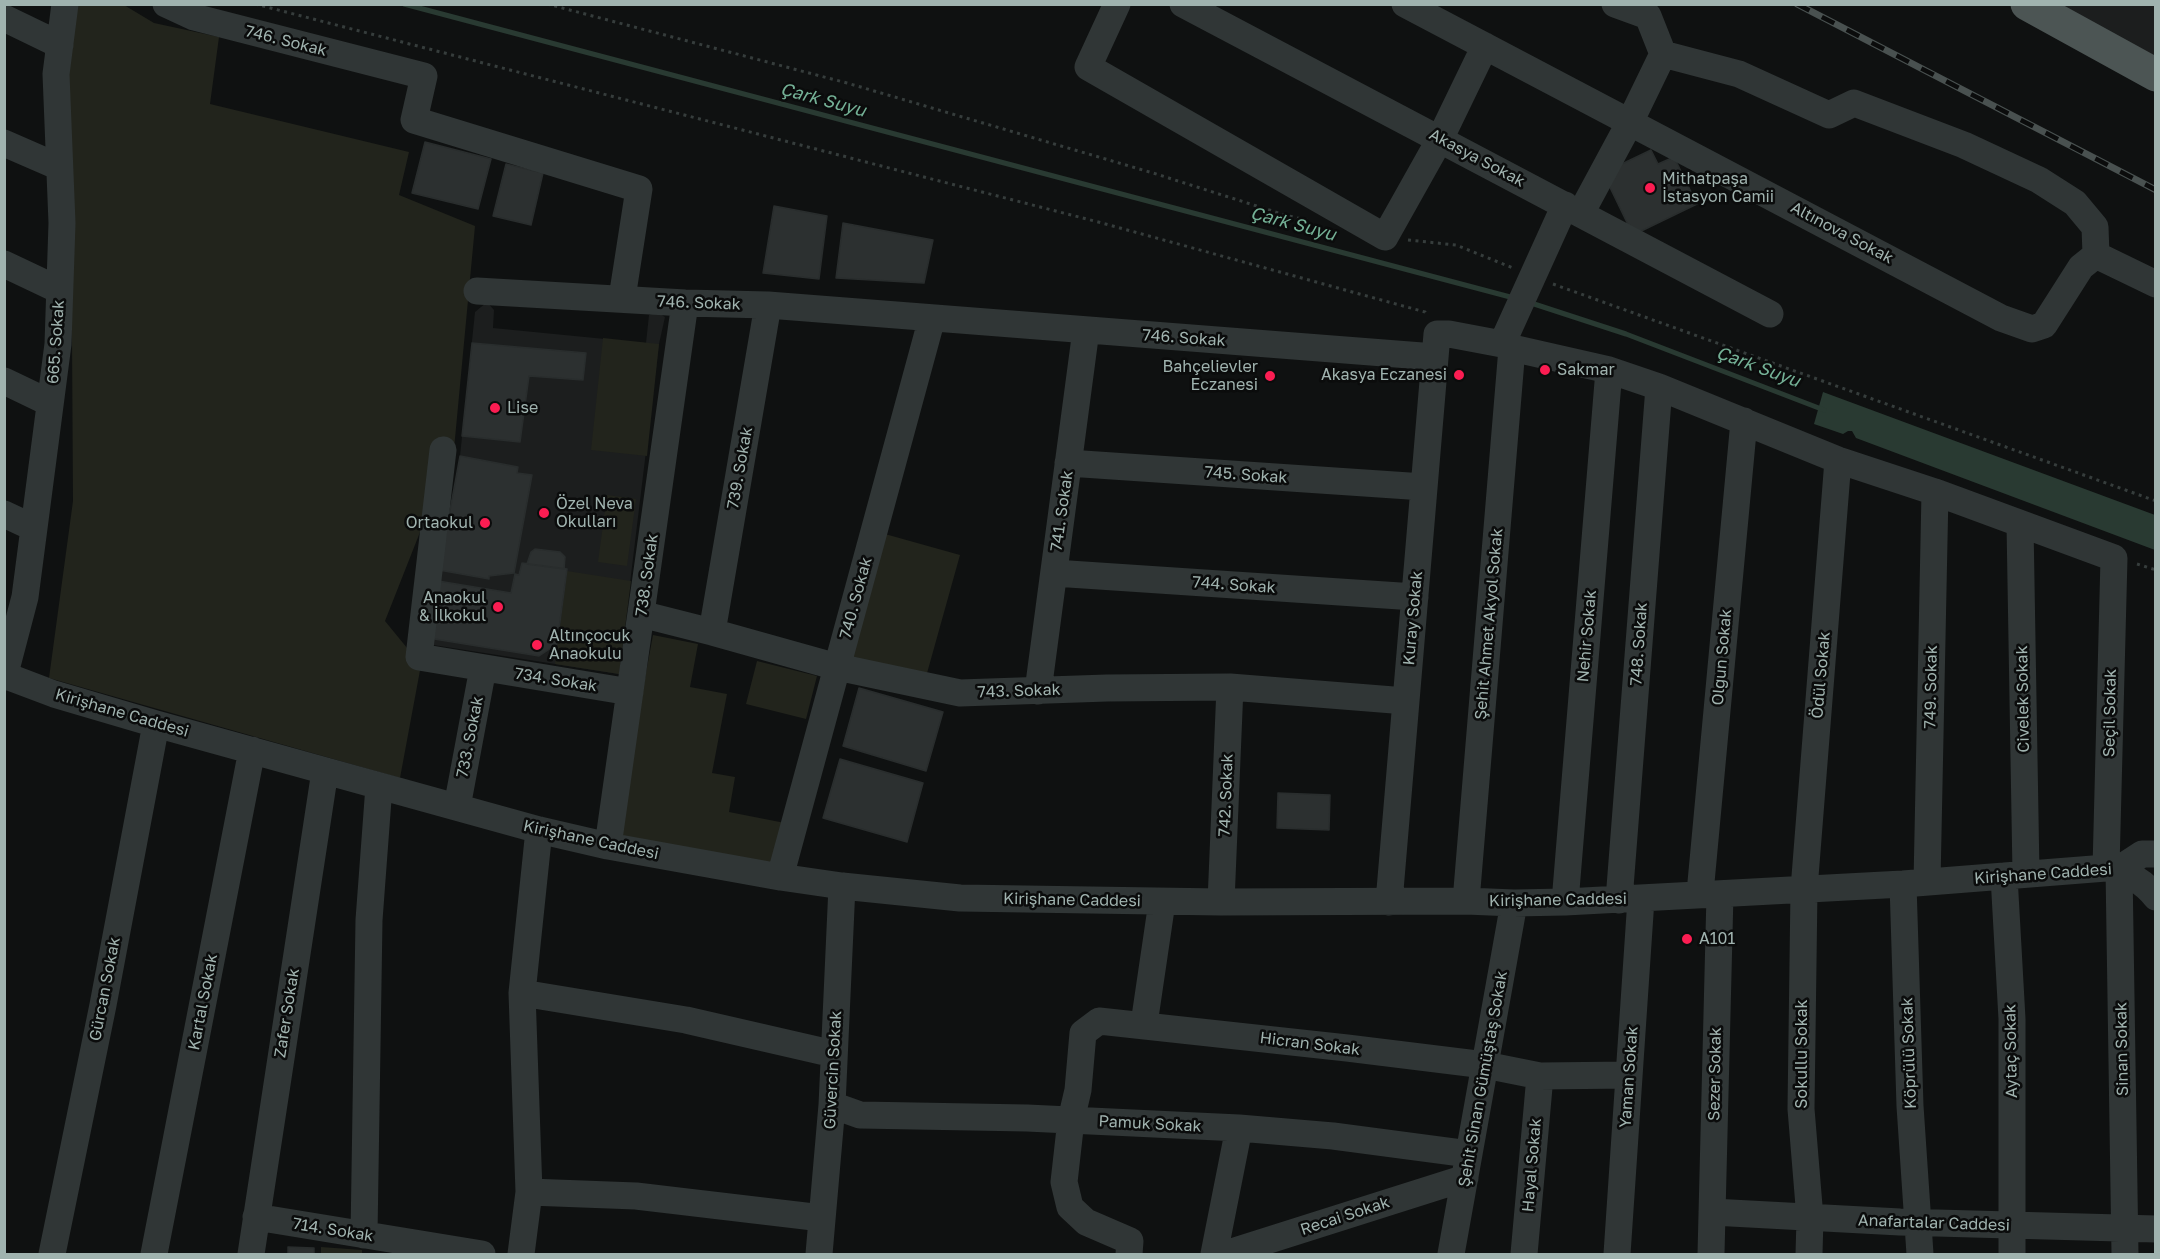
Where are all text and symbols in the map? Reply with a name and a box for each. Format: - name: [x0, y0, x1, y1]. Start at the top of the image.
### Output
- street label: 746. Sokak: [243, 22, 329, 60]
- water label: Çark Suyu: [778, 78, 868, 122]
- street label: Akasya Sokak: [1426, 125, 1528, 191]
- place label: Mithatpaşa İstasyon Camii: [1662, 169, 1774, 207]
- marker: Mithatpaşa İstasyon Camii: [1643, 181, 1657, 195]
- street label: Altınova Sokak: [1787, 198, 1897, 268]
- water label: Çark Suyu: [1248, 202, 1338, 246]
- street label: 746. Sokak: [657, 292, 741, 314]
- street label: 665. Sokak: [43, 299, 69, 385]
- street label: 746. Sokak: [1142, 326, 1226, 350]
- water label: Çark Suyu: [1713, 342, 1803, 392]
- place label: Bahçelievler Eczanesi: [1163, 357, 1258, 395]
- place label: Sakmar: [1557, 360, 1615, 380]
- marker: Sakmar: [1538, 363, 1552, 377]
- place label: Akasya Eczanesi: [1321, 365, 1447, 385]
- marker: Akasya Eczanesi: [1452, 368, 1466, 382]
- marker: Bahçelievler Eczanesi: [1263, 369, 1277, 383]
- place label: Lise: [507, 398, 538, 418]
- marker: Lise: [488, 401, 502, 415]
- street label: 739. Sokak: [723, 425, 757, 511]
- street label: 745. Sokak: [1204, 463, 1288, 487]
- street label: 741. Sokak: [1047, 469, 1077, 553]
- place label: Özel Neva Okulları: [556, 494, 633, 532]
- marker: Özel Neva Okulları: [537, 506, 551, 520]
- place label: Ortaokul: [406, 513, 473, 533]
- marker: Ortaokul: [478, 516, 492, 530]
- street label: Şehit Ahmet Akyol Sokak: [1471, 527, 1507, 721]
- street label: 738. Sokak: [632, 532, 662, 618]
- street label: 740. Sokak: [836, 555, 876, 641]
- street label: Kuray Sokak: [1399, 570, 1427, 666]
- street label: 744. Sokak: [1192, 573, 1276, 597]
- place label: Anaokul & İlkokul: [419, 588, 486, 626]
- street label: Nehir Sokak: [1573, 589, 1601, 683]
- marker: Anaokul & İlkokul: [491, 600, 505, 614]
- street label: 748. Sokak: [1627, 602, 1651, 686]
- street label: Olgun Sokak: [1708, 608, 1736, 706]
- place label: Altınçocuk Anaokulu: [549, 626, 630, 664]
- street label: Ödül Sokak: [1808, 631, 1834, 719]
- marker: Altınçocuk Anaokulu: [530, 638, 544, 652]
- street label: 749. Sokak: [1921, 645, 1941, 729]
- street label: Civelek Sokak: [2012, 645, 2034, 753]
- street label: 734. Sokak: [513, 664, 599, 696]
- street label: Seçil Sokak: [2100, 669, 2120, 757]
- street label: 743. Sokak: [977, 680, 1061, 702]
- street label: Kirişhane Caddesi: [53, 685, 191, 741]
- street label: 733. Sokak: [453, 695, 487, 779]
- street label: 742. Sokak: [1215, 753, 1237, 837]
- street label: Kirişhane Caddesi: [522, 816, 660, 864]
- street label: Kirişhane Caddesi: [1974, 860, 2112, 888]
- street label: Kirişhane Caddesi: [1003, 889, 1141, 911]
- street label: Kirişhane Caddesi: [1489, 889, 1627, 911]
- place label: A101: [1699, 929, 1735, 949]
- marker: A101: [1680, 932, 1694, 946]
- street label: Gürcan Sokak: [86, 935, 124, 1043]
- street label: Kartal Sokak: [184, 952, 222, 1052]
- street label: Zafer Sokak: [270, 967, 304, 1059]
- street label: Şehit Sinan Gümüştaş Sokak: [1455, 969, 1511, 1189]
- street label: Köprülü Sokak: [1897, 997, 1921, 1109]
- street label: Sokullu Sokak: [1792, 999, 1812, 1109]
- street label: Sinan Sokak: [2112, 1002, 2132, 1096]
- street label: Aytaç Sokak: [2001, 1004, 2021, 1098]
- street label: Güvercin Sokak: [820, 1010, 846, 1130]
- street label: Yaman Sokak: [1616, 1026, 1642, 1128]
- street label: Sezer Sokak: [1705, 1027, 1725, 1121]
- street label: Hicran Sokak: [1259, 1028, 1361, 1060]
- street label: Pamuk Sokak: [1098, 1112, 1202, 1136]
- street label: Hayal Sokak: [1518, 1117, 1546, 1213]
- street label: Recai Sokak: [1298, 1193, 1392, 1239]
- street label: Anafartalar Caddesi: [1858, 1211, 2010, 1235]
- street label: 714. Sokak: [291, 1214, 375, 1246]

